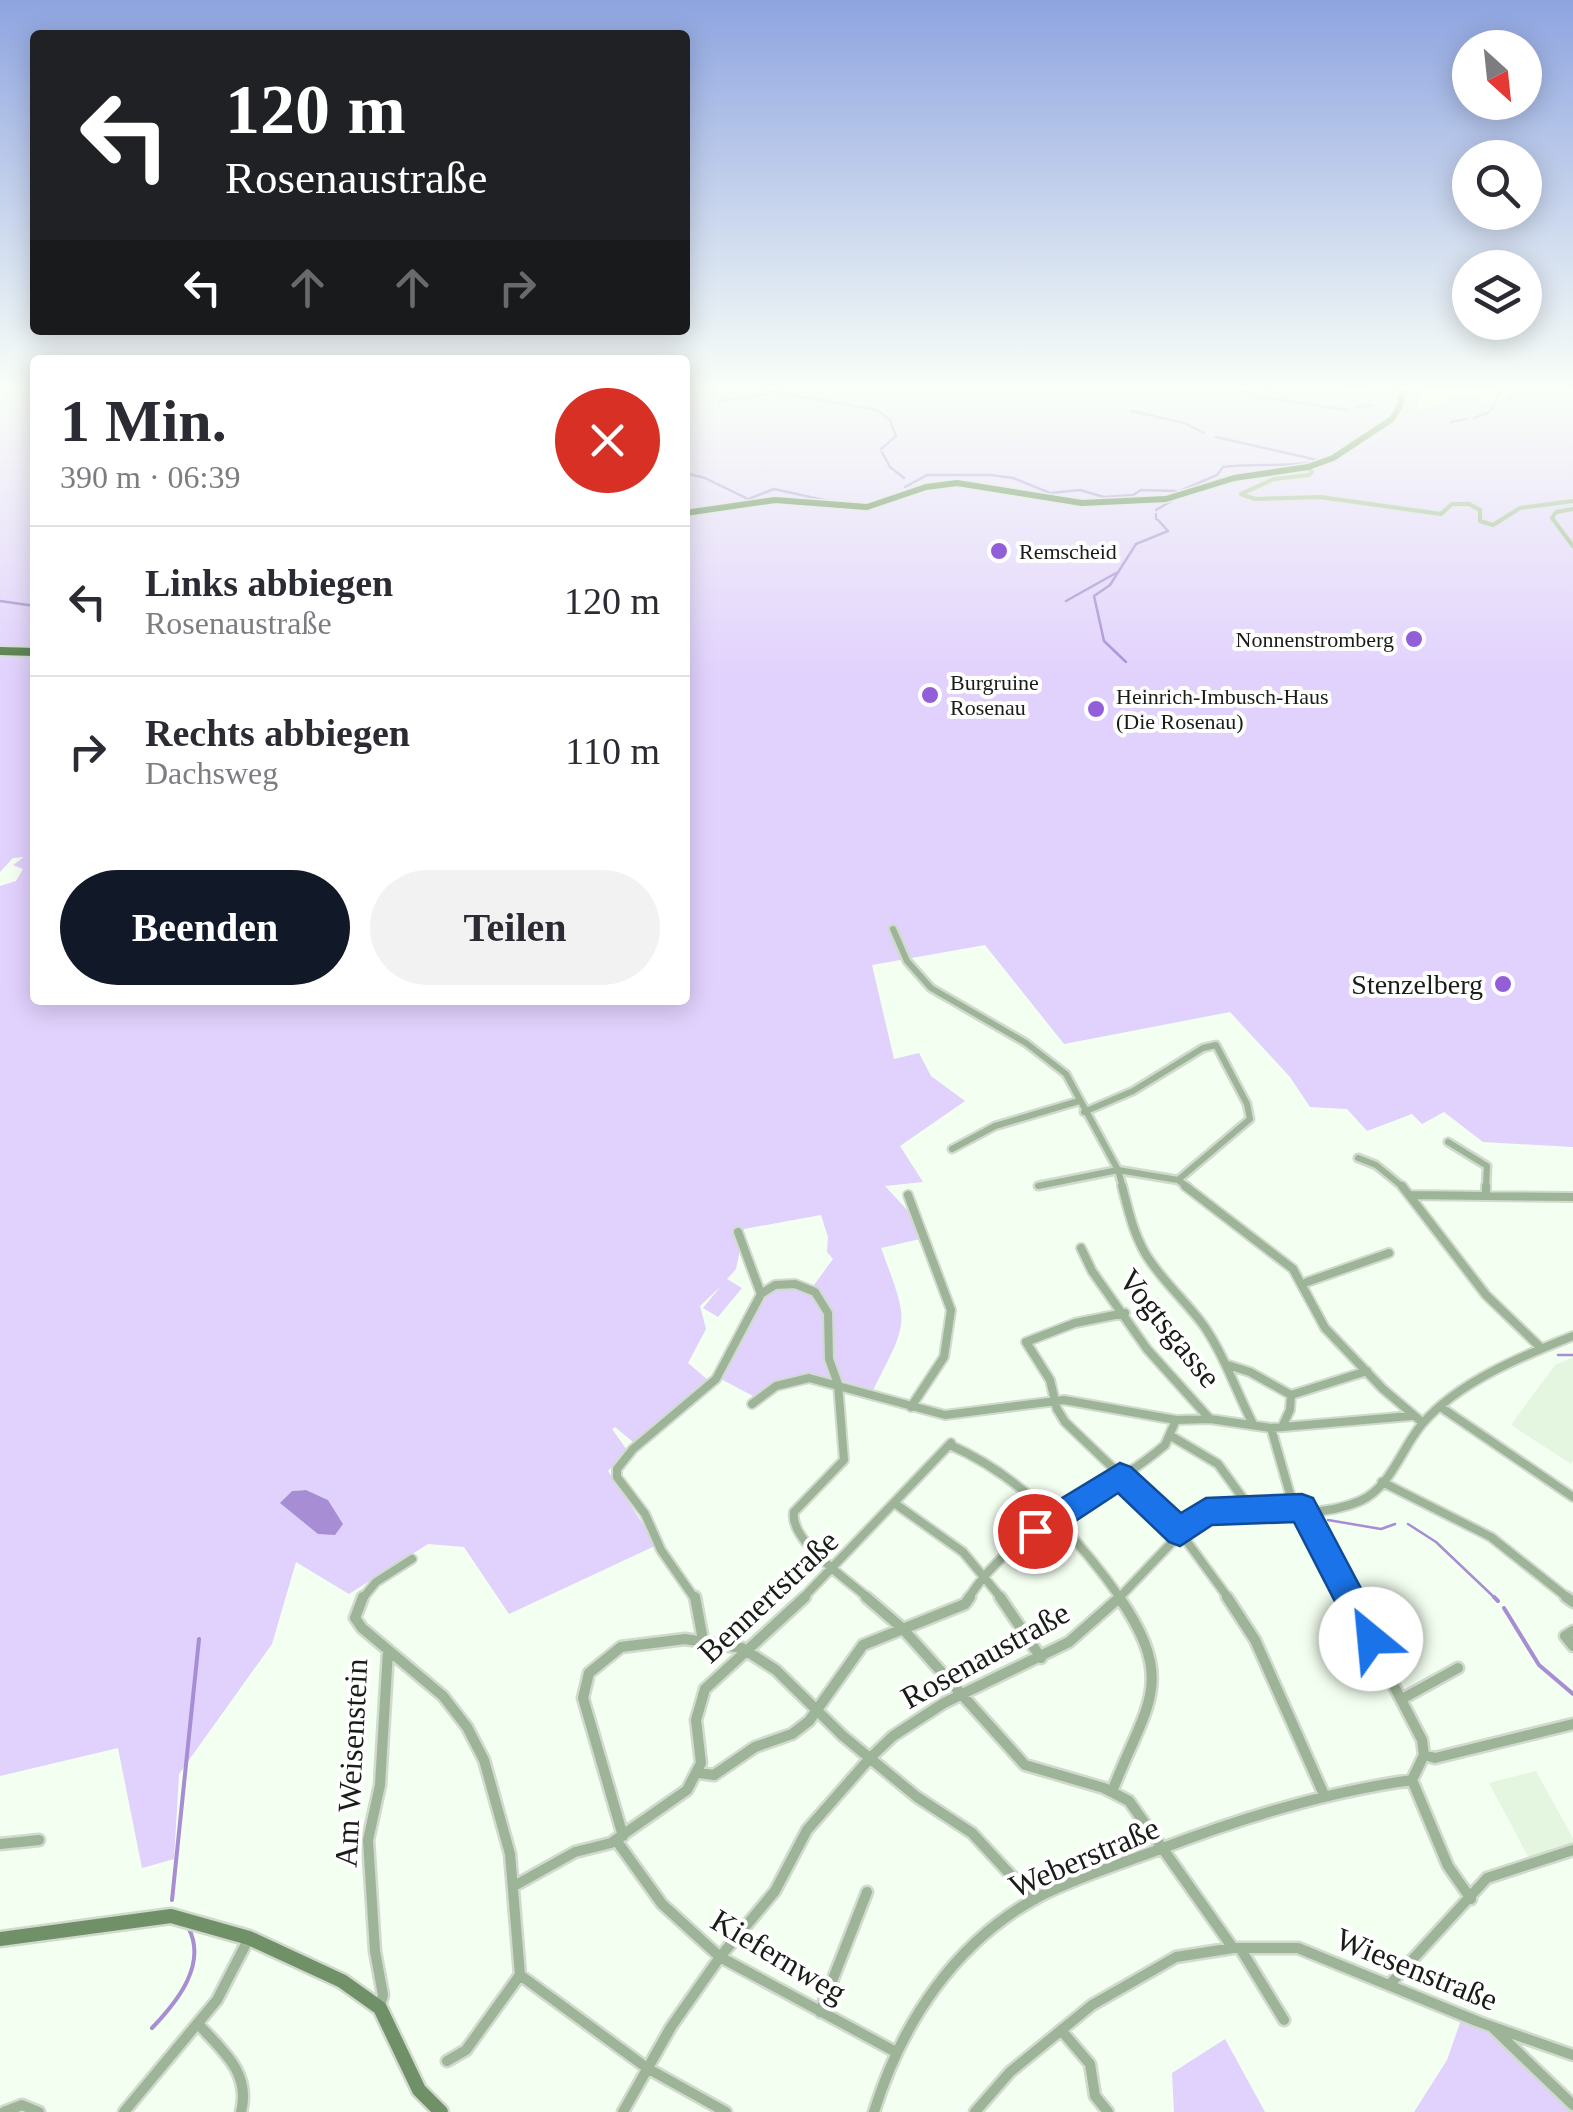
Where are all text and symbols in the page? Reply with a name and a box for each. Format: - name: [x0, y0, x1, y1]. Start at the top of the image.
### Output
- north arrow: [1452, 30, 1542, 120]
- map controls: [1452, 30, 1542, 340]
- icon: left: [60, 70, 190, 200]
- text: 120 m: [225, 71, 406, 148]
- button: search: [1452, 140, 1542, 230]
- text: Rosenaustraße: [225, 153, 487, 203]
- button: layers: [1452, 250, 1542, 340]
- icon: left: [175, 260, 230, 315]
- icon: ahead: [280, 260, 335, 315]
- icon: ahead: [385, 260, 440, 315]
- icon: right: [490, 260, 545, 315]
- text: 1 Min.: [60, 388, 227, 454]
- button: close: [555, 388, 660, 493]
- text: 390 m · 06:39: [60, 459, 240, 495]
- place label: Remscheid: [1019, 539, 1117, 564]
- marker: Remscheid: [988, 540, 1010, 562]
- text: Links abbiegen: [145, 562, 393, 604]
- icon: left: [60, 574, 115, 629]
- text: 120 m: [564, 580, 660, 622]
- text: Rosenaustraße: [145, 605, 332, 641]
- place label: Nonnenstromberg: [1236, 627, 1394, 652]
- marker: Nonnenstromberg: [1403, 628, 1425, 650]
- place label: Burgruine Rosenau: [950, 670, 1039, 720]
- marker: Burgruine Rosenau: [919, 684, 941, 706]
- place label: Heinrich-Imbusch-Haus (Die Rosenau): [1116, 684, 1329, 734]
- marker: Heinrich-Imbusch-Haus (Die Rosenau): [1085, 698, 1107, 720]
- text: Rechts abbiegen: [145, 712, 410, 754]
- icon: right: [60, 724, 115, 779]
- text: 110 m: [565, 730, 660, 772]
- text: Dachsweg: [145, 755, 278, 791]
- button: Beenden: [60, 870, 350, 985]
- button: Teilen: [370, 870, 660, 985]
- place label: Stenzelberg: [1351, 969, 1483, 1000]
- marker: Stenzelberg: [1492, 973, 1514, 995]
- street label: Vogtsgasse: [1111, 1262, 1229, 1394]
- pin: [993, 1489, 1078, 1574]
- icon: arrive: [1008, 1504, 1063, 1559]
- street label: Bennertstraße: [691, 1522, 845, 1670]
- position arrow: [1319, 1587, 1423, 1691]
- street label: Rosenaustraße: [895, 1594, 1075, 1716]
- street label: Am Weisenstein: [328, 1658, 374, 1868]
- street label: Weberstraße: [1004, 1809, 1164, 1905]
- street label: Kiefernweg: [705, 1902, 853, 2010]
- street label: Wiesenstraße: [1331, 1920, 1503, 2018]

